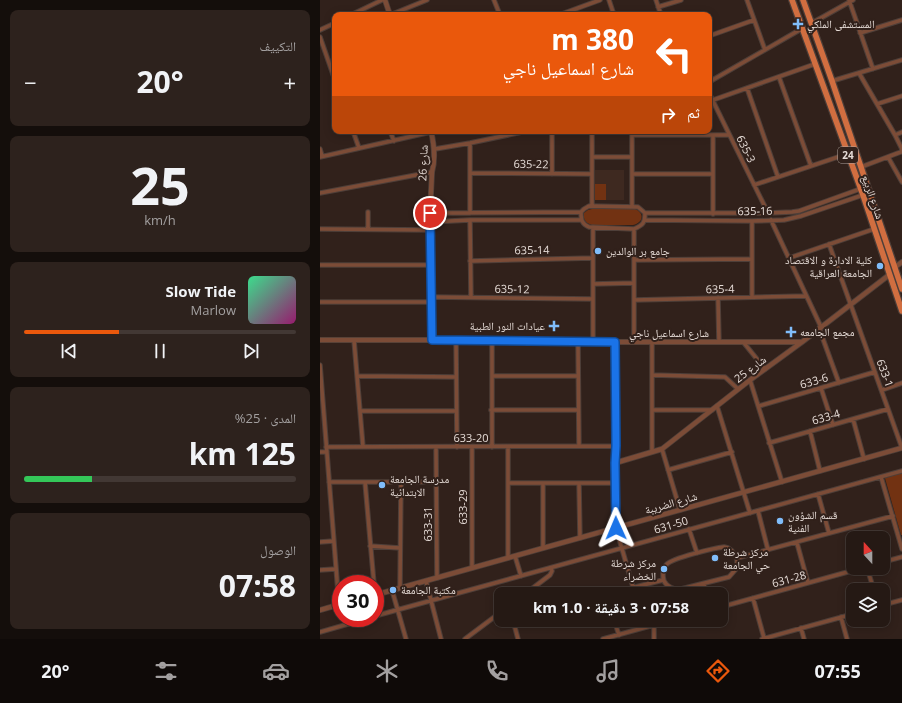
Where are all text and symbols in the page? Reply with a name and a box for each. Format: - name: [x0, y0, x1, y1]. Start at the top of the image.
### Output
- place label: المستشفى الملكي: [807, 16, 875, 33]
- marker: المستشفى الملكي: [792, 18, 804, 30]
- text: 380 m: [551, 20, 634, 58]
- icon: left: [648, 28, 700, 80]
- text: التكييف: [260, 37, 296, 55]
- text: شارع اسماعيل ناجي: [503, 56, 634, 80]
- text: 20°: [136, 61, 184, 102]
- text: −: [24, 67, 37, 97]
- text: +: [283, 67, 296, 97]
- text: ثم: [687, 102, 700, 122]
- icon: right: [657, 104, 679, 126]
- street label: 635-3: [733, 133, 759, 165]
- street label: شارع 26: [414, 145, 431, 181]
- road number: 24: [838, 147, 858, 163]
- text: 25: [130, 149, 190, 220]
- street label: 635-22: [513, 156, 549, 171]
- street label: شارع الربيع: [859, 173, 888, 221]
- pin: [413, 196, 447, 230]
- icon: arrive: [419, 202, 441, 224]
- street label: 635-16: [737, 203, 773, 218]
- text: km/h: [144, 211, 176, 229]
- street label: 635-14: [514, 242, 550, 257]
- place label: جامع بر الوالدين: [606, 243, 670, 258]
- marker: جامع بر الوالدين: [593, 246, 603, 256]
- place label: كلية الادارة و الاقتصاد الجامعة العراقية: [785, 252, 872, 280]
- marker: كلية الادارة و الاقتصاد الجامعة العراقية: [875, 261, 885, 271]
- text: Slow Tide: [166, 281, 236, 301]
- street label: 635-12: [494, 281, 530, 296]
- street label: 635-4: [706, 281, 735, 296]
- text: Marlow: [191, 301, 236, 319]
- place label: عيادات النور الطبية: [470, 318, 545, 333]
- marker: عيادات النور الطبية: [548, 320, 560, 332]
- place label: مجمع الجامعه: [800, 324, 855, 339]
- street label: شارع اسماعيل ناجي: [629, 325, 709, 342]
- marker: مجمع الجامعه: [785, 326, 797, 338]
- icon: previous: [58, 340, 80, 362]
- icon: pause: [149, 340, 171, 362]
- icon: next: [240, 340, 262, 362]
- street label: شارع 25: [731, 352, 769, 386]
- street label: 633-1: [874, 357, 897, 389]
- street label: 633-6: [798, 369, 830, 392]
- street label: 633-4: [810, 405, 842, 428]
- text: المدى · 25%: [235, 409, 296, 427]
- street label: 633-20: [454, 430, 489, 445]
- text: 125 km: [189, 433, 296, 474]
- place label: مدرسة الجامعة الابتدائية: [390, 471, 449, 499]
- marker: مدرسة الجامعة الابتدائية: [377, 480, 387, 490]
- street label: شارع الضريبة: [643, 488, 699, 517]
- street label: 633-29: [455, 490, 470, 525]
- street label: 633-31: [420, 507, 435, 542]
- position arrow: [595, 507, 637, 549]
- place label: قسم الشؤون الفنية: [788, 507, 838, 535]
- street label: 631-50: [652, 512, 690, 537]
- marker: قسم الشؤون الفنية: [775, 516, 785, 526]
- north arrow: [846, 531, 890, 575]
- map controls: [846, 531, 890, 627]
- text: الوصول: [260, 541, 296, 559]
- place label: مركز شرطة حي الجامعة: [723, 544, 770, 574]
- marker: مركز شرطة حي الجامعة: [710, 553, 720, 563]
- place label: مركز شرطة الخضراء: [611, 555, 656, 583]
- marker: مركز شرطة الخضراء: [659, 564, 669, 574]
- text: 07:58: [219, 565, 296, 606]
- street label: 631-28: [770, 567, 808, 590]
- speed limit sign: 30: [332, 575, 384, 627]
- place label: مكتبة الجامعة: [401, 582, 456, 597]
- button: layers: [846, 583, 890, 627]
- marker: مكتبة الجامعة: [388, 585, 398, 595]
- text: 07:58 · 3 دقيقة · 1.0 km: [533, 597, 689, 617]
- icon: filters: [152, 657, 180, 685]
- icon: car: [262, 657, 290, 685]
- icon: climate: [373, 657, 401, 685]
- icon: phone: [483, 657, 511, 685]
- icon: music: [594, 657, 622, 685]
- icon: directions: [704, 657, 732, 685]
- text: 20°: [41, 659, 70, 683]
- text: 07:55: [814, 659, 861, 683]

